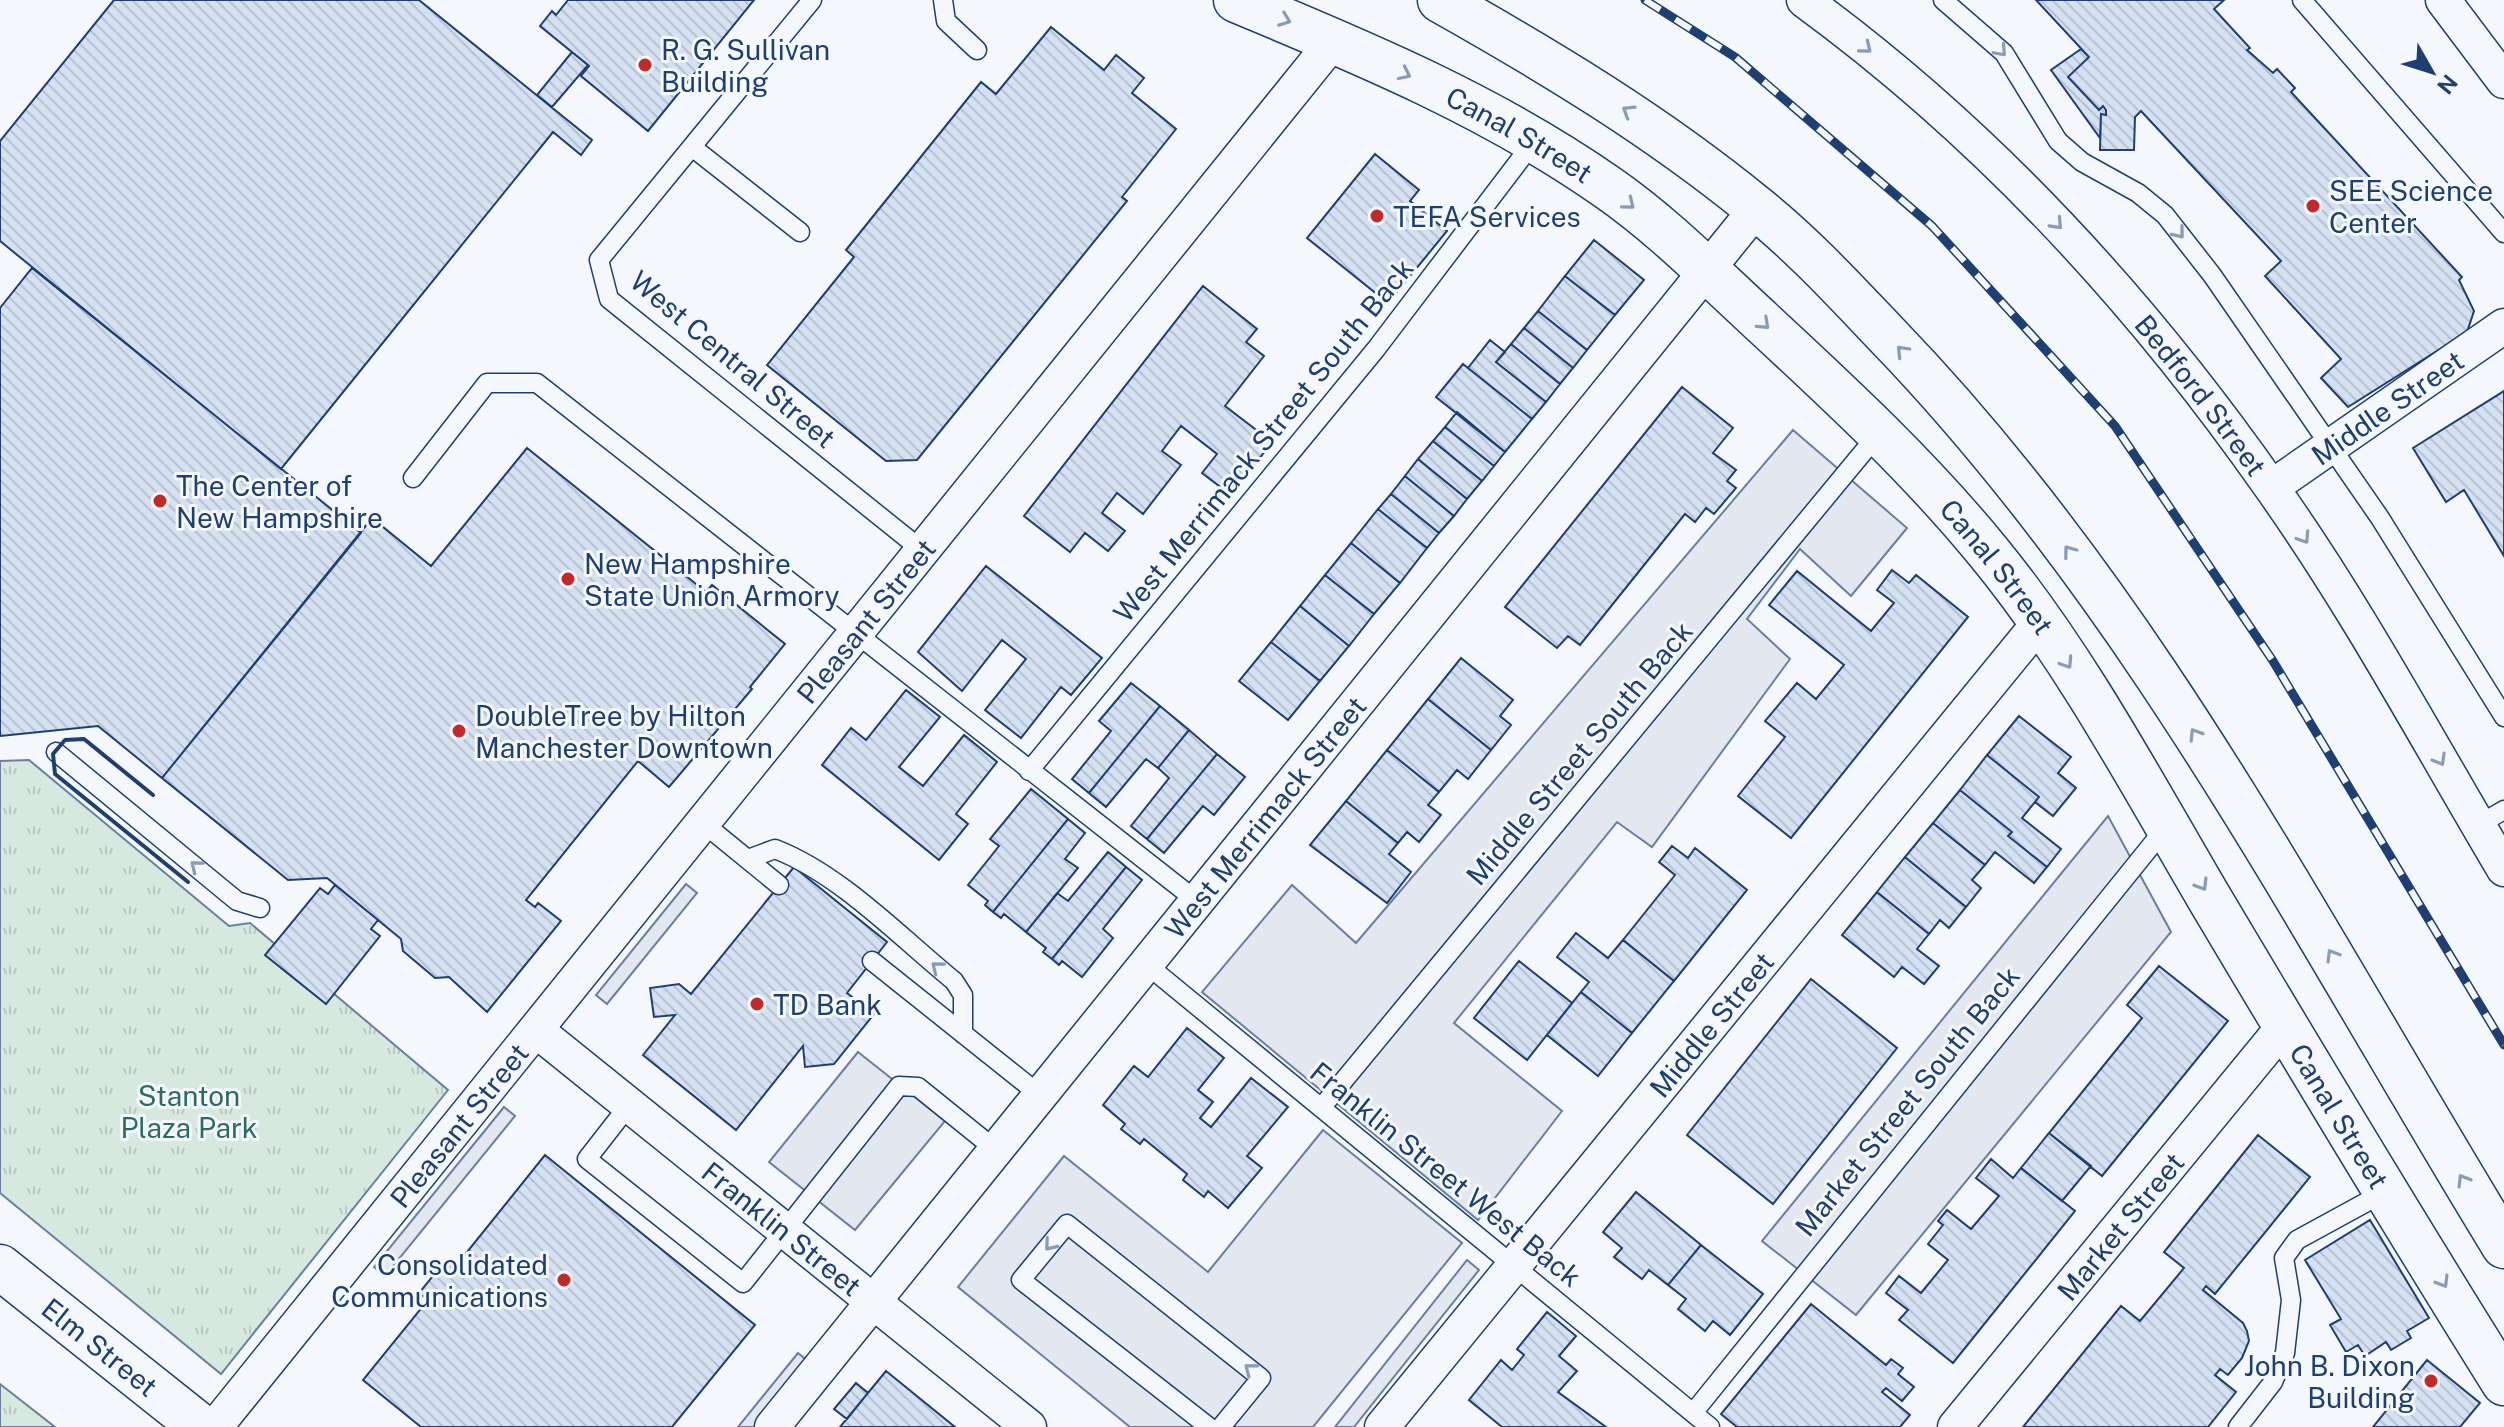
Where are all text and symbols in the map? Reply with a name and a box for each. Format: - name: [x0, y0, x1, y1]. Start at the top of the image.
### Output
- one-way arrow: [1278, 10, 1292, 27]
- north arrow: [2392, 32, 2472, 112]
- place label: R. G. Sullivan Building: [661, 33, 830, 98]
- one-way arrow: [1857, 38, 1871, 53]
- one-way arrow: [1991, 42, 2006, 57]
- marker: R. G. Sullivan Building: [636, 56, 654, 74]
- one-way arrow: [1397, 64, 1412, 80]
- text: N: [2432, 70, 2463, 99]
- street label: Canal Street: [1441, 79, 1599, 189]
- one-way arrow: [1622, 106, 1637, 121]
- place label: SEE Science Center: [2329, 174, 2493, 239]
- one-way arrow: [1620, 195, 1635, 209]
- marker: SEE Science Center: [2304, 197, 2322, 215]
- place label: TEFA Services: [1393, 200, 1581, 233]
- marker: TEFA Services: [1368, 207, 1386, 225]
- one-way arrow: [2048, 215, 2062, 229]
- one-way arrow: [2169, 224, 2184, 238]
- street label: West Merrimack Street South Back: [1106, 252, 1420, 628]
- street label: West Central Street: [624, 264, 842, 454]
- street label: Bedford Street: [2129, 308, 2274, 481]
- one-way arrow: [1755, 314, 1769, 329]
- street label: Middle Street: [2305, 343, 2469, 471]
- one-way arrow: [1897, 346, 1912, 360]
- place label: The Center of New Hampshire: [176, 469, 383, 534]
- marker: The Center of New Hampshire: [151, 492, 169, 510]
- street label: Canal Street: [1934, 492, 2061, 640]
- one-way arrow: [2295, 529, 2310, 543]
- street label: Pleasant Street: [789, 532, 942, 710]
- one-way arrow: [2065, 545, 2079, 559]
- place label: New Hampshire State Union Armory: [584, 547, 840, 612]
- marker: New Hampshire State Union Armory: [559, 570, 577, 588]
- street label: Middle Street South Back: [1459, 615, 1699, 891]
- one-way arrow: [2057, 654, 2072, 668]
- street label: West Merrimack Street: [1157, 690, 1372, 945]
- place label: DoubleTree by Hilton Manchester Downtown: [475, 699, 773, 764]
- marker: DoubleTree by Hilton Manchester Downtown: [450, 722, 468, 740]
- one-way arrow: [2190, 728, 2205, 743]
- one-way arrow: [2430, 751, 2445, 766]
- one-way arrow: [190, 861, 205, 876]
- one-way arrow: [2192, 876, 2208, 891]
- street label: Middle Street: [1642, 945, 1780, 1104]
- one-way arrow: [2326, 949, 2342, 964]
- street label: Market Street South Back: [1788, 960, 2026, 1242]
- one-way arrow: [932, 962, 946, 977]
- place label: TD Bank: [773, 988, 882, 1021]
- marker: TD Bank: [748, 995, 766, 1013]
- street label: Pleasant Street: [383, 1036, 535, 1214]
- street label: Canal Street: [2283, 1037, 2396, 1194]
- street label: Franklin Street West Back: [1304, 1055, 1588, 1293]
- park label: Stanton Plaza Park: [120, 1079, 258, 1144]
- street label: Market Street: [2050, 1146, 2190, 1306]
- street label: Franklin Street: [696, 1154, 868, 1302]
- one-way arrow: [2458, 1174, 2473, 1189]
- one-way arrow: [1045, 1236, 1060, 1250]
- place label: Consolidated Communications: [331, 1248, 548, 1313]
- marker: Consolidated Communications: [555, 1271, 573, 1289]
- one-way arrow: [2433, 1273, 2449, 1288]
- street label: Elm Street: [36, 1291, 165, 1403]
- place label: John B. Dixon Building: [2244, 1349, 2415, 1414]
- one-way arrow: [1244, 1364, 1259, 1378]
- marker: John B. Dixon Building: [2422, 1372, 2440, 1390]

